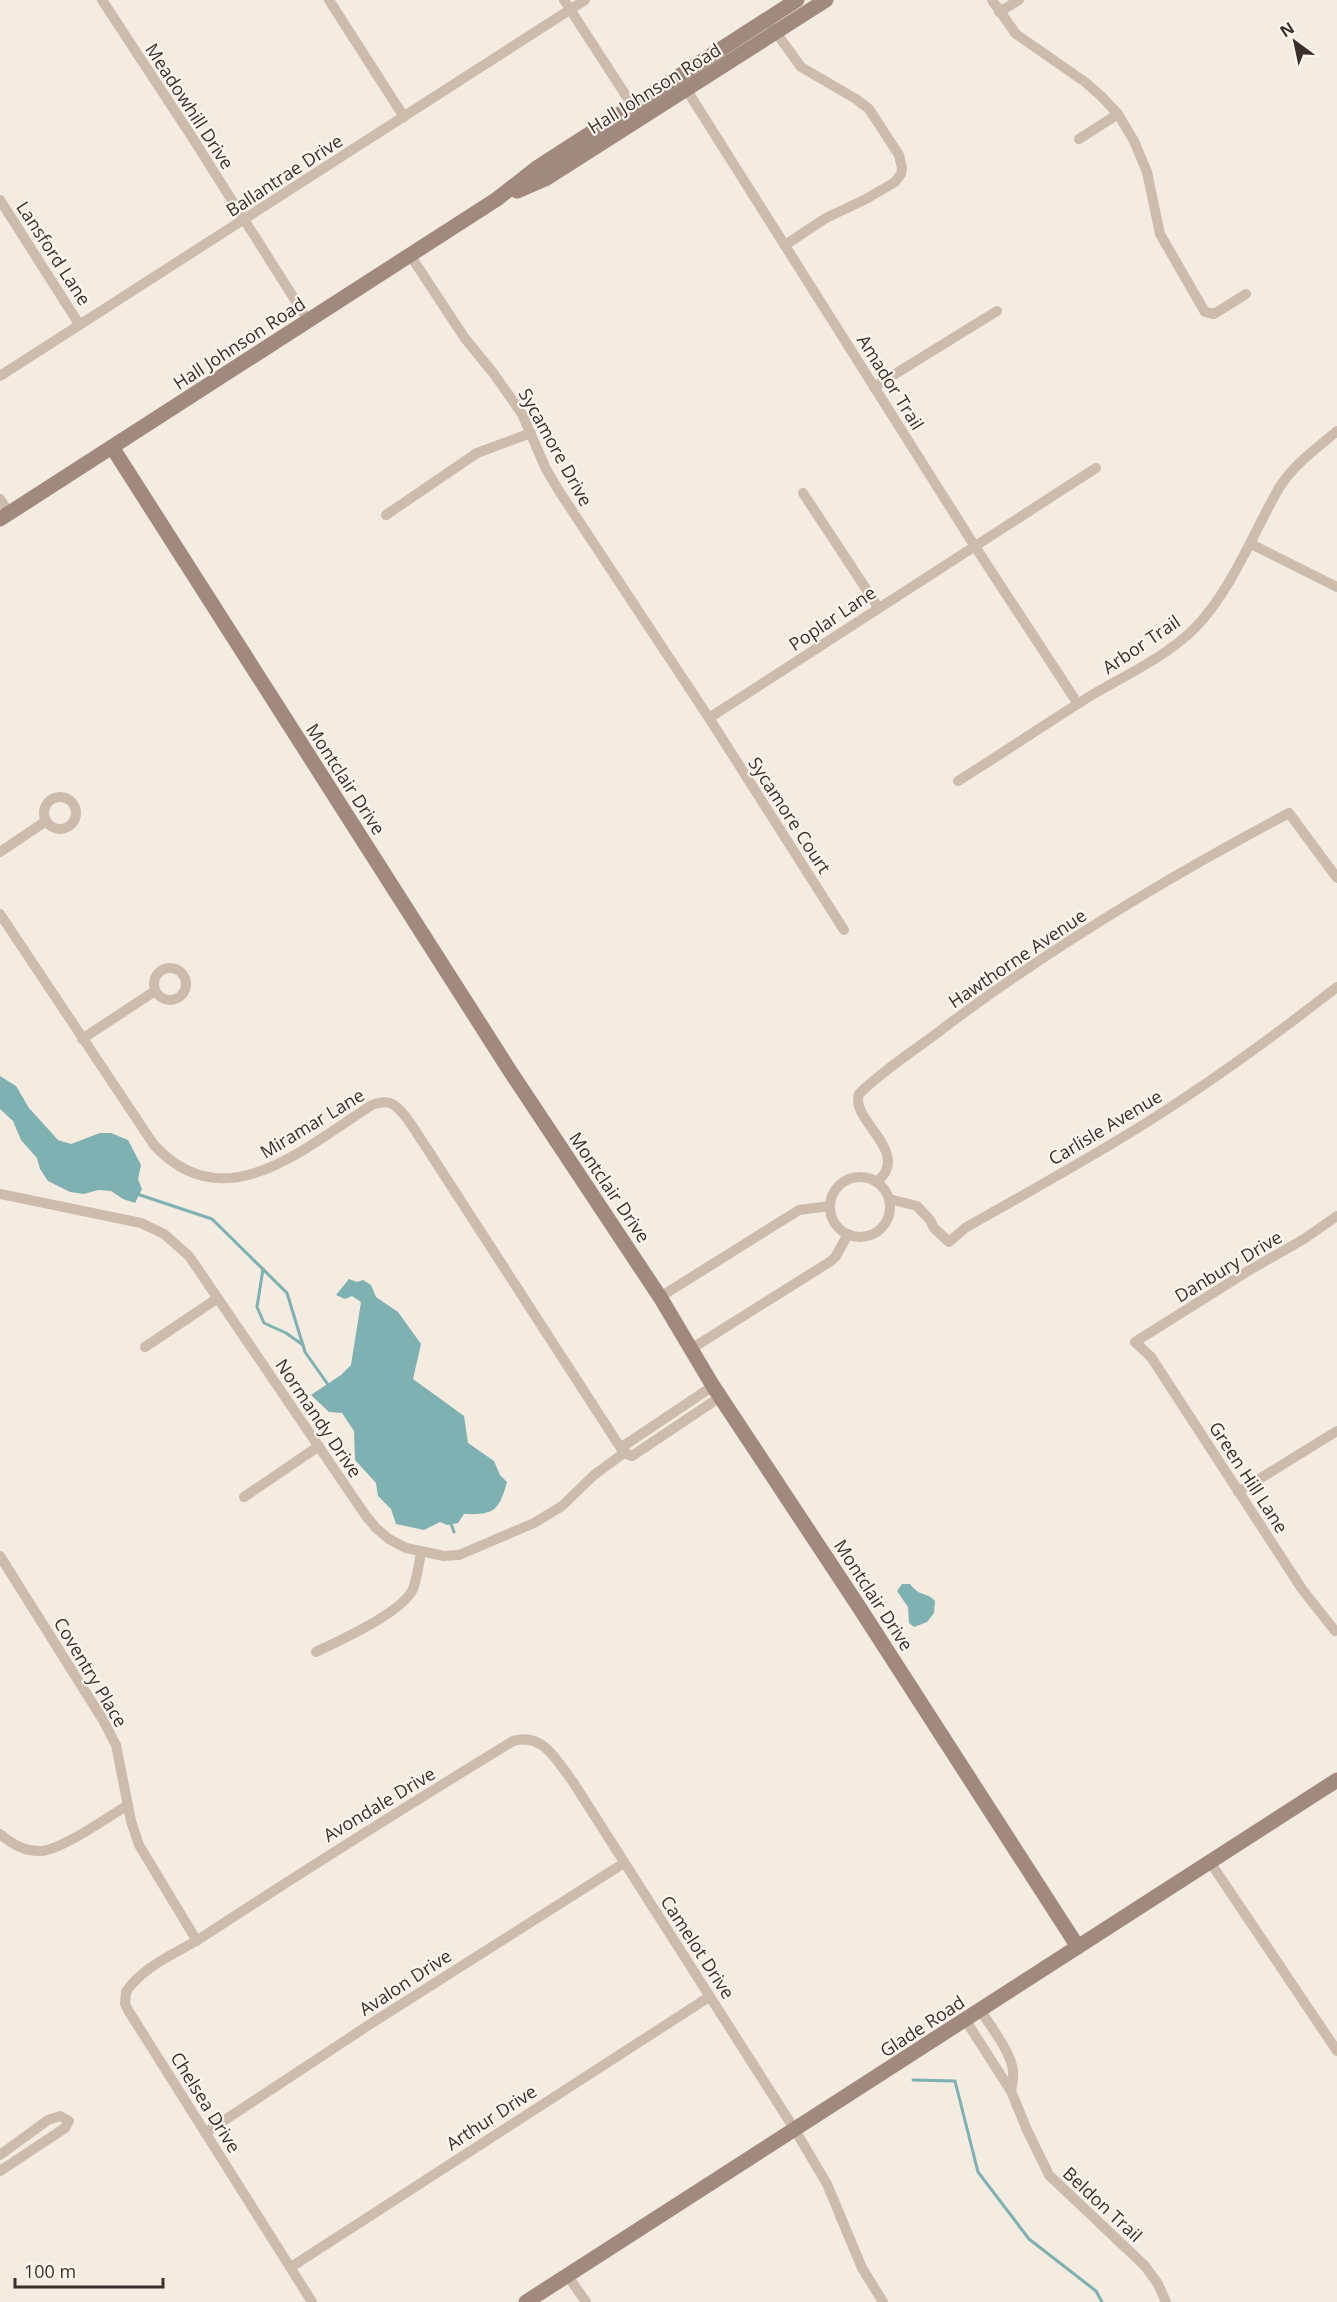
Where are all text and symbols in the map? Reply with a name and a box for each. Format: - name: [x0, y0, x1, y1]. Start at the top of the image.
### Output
- north arrow: [1265, 12, 1325, 72]
- text: N: [1275, 17, 1298, 42]
- street label: Hall Johnson Road: [583, 37, 725, 139]
- street label: Meadowhill Drive: [140, 38, 240, 174]
- street label: Ballantrae Drive: [221, 128, 347, 222]
- street label: Lansford Lane: [11, 196, 97, 310]
- street label: Hall Johnson Road: [168, 291, 310, 395]
- street label: Amador Trail: [852, 330, 930, 434]
- street label: Sycamore Drive: [514, 384, 598, 510]
- street label: Poplar Lane: [784, 580, 880, 656]
- street label: Arbor Trail: [1097, 609, 1185, 679]
- street label: Montclair Drive: [301, 719, 391, 839]
- street label: Sycamore Court: [743, 752, 837, 878]
- street label: Hawthorne Avenue: [943, 903, 1091, 1013]
- street label: Miramar Lane: [256, 1082, 368, 1164]
- street label: Carlisle Avenue: [1044, 1084, 1166, 1170]
- street label: Montclair Drive: [564, 1127, 656, 1247]
- street label: Danbury Drive: [1170, 1224, 1286, 1308]
- street label: Normandy Drive: [270, 1354, 368, 1482]
- street label: Green Hill Lane: [1204, 1417, 1294, 1537]
- street label: Montclair Drive: [829, 1535, 919, 1655]
- street label: Coventry Place: [49, 1613, 133, 1731]
- street label: Avondale Drive: [319, 1761, 439, 1847]
- street label: Camelot Drive: [656, 1891, 740, 2003]
- street label: Avalon Drive: [354, 1943, 456, 2021]
- street label: Glade Road: [875, 1990, 969, 2062]
- street label: Chelsea Drive: [165, 2047, 247, 2157]
- street label: Arthur Drive: [441, 2079, 541, 2155]
- street label: Beldon Trail: [1058, 2161, 1148, 2247]
- scale bar: [15, 2251, 164, 2289]
- text: 100 m: [24, 2259, 76, 2283]

